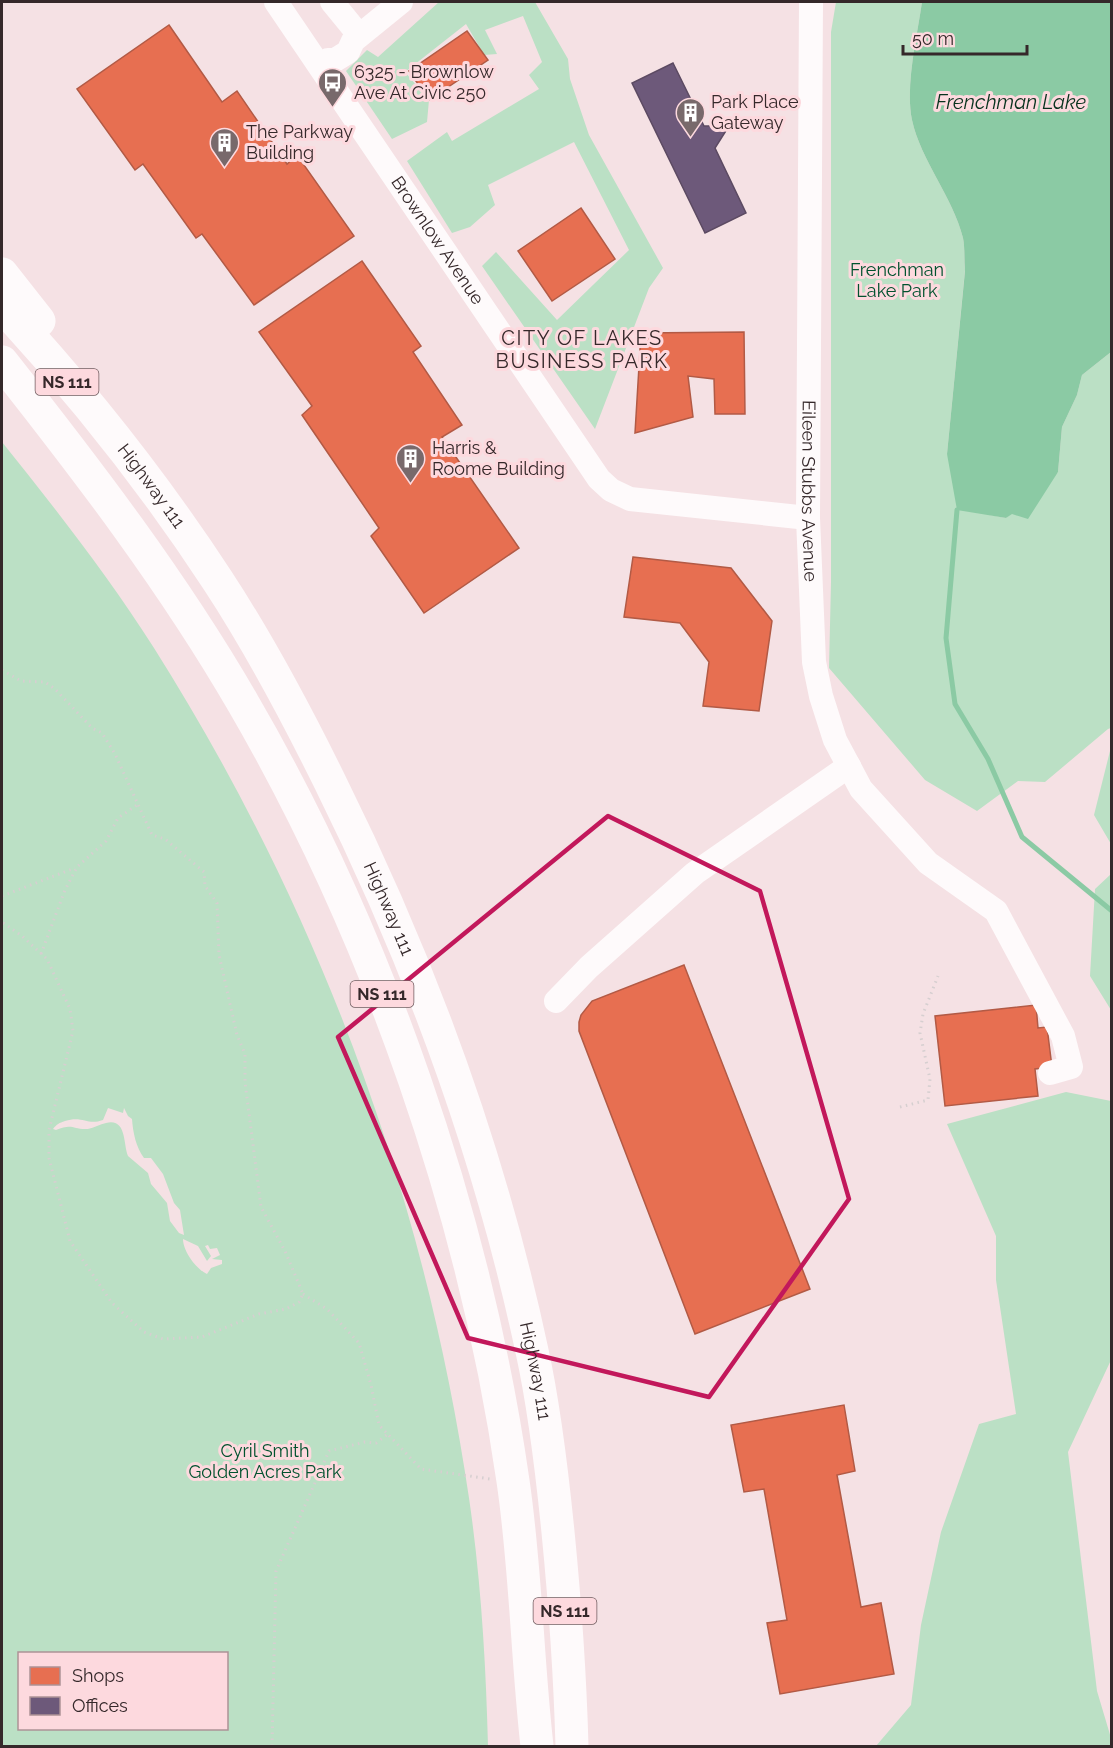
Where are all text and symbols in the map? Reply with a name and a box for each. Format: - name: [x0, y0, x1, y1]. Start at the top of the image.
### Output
- scale bar: [903, 18, 1028, 56]
- text: 50 m: [912, 28, 954, 49]
- place label: 6325 - Brownlow Ave At Civic 250: [354, 61, 494, 103]
- bus stop icon: 6325 - Brownlow Ave At Civic 250: [317, 66, 349, 108]
- water label: Frenchman Lake: [936, 90, 1087, 114]
- place label: Park Place Gateway: [711, 91, 799, 133]
- building icon: Park Place Gateway: [674, 96, 706, 138]
- place label: The Parkway Building: [246, 121, 353, 163]
- building icon: The Parkway Building: [209, 126, 241, 168]
- street label: Brownlow Avenue: [387, 172, 489, 309]
- park label: Frenchman Lake Park: [850, 259, 944, 301]
- district label: CITY OF LAKES BUSINESS PARK: [496, 326, 668, 373]
- road number: NS 111: [36, 369, 98, 395]
- street label: Eileen Stubbs Avenue: [798, 400, 822, 583]
- place label: Harris & Roome Building: [432, 437, 565, 479]
- street label: Highway 111: [114, 439, 190, 532]
- building icon: Harris & Roome Building: [395, 442, 427, 484]
- street label: Highway 111: [360, 859, 419, 959]
- road number: NS 111: [350, 981, 413, 1007]
- street label: Highway 111: [516, 1320, 556, 1422]
- park label: Cyril Smith Golden Acres Park: [188, 1440, 342, 1482]
- road number: NS 111: [534, 1598, 596, 1624]
- legend: [18, 1652, 228, 1730]
- text: Shops: [72, 1665, 124, 1686]
- text: Offices: [72, 1695, 128, 1716]

